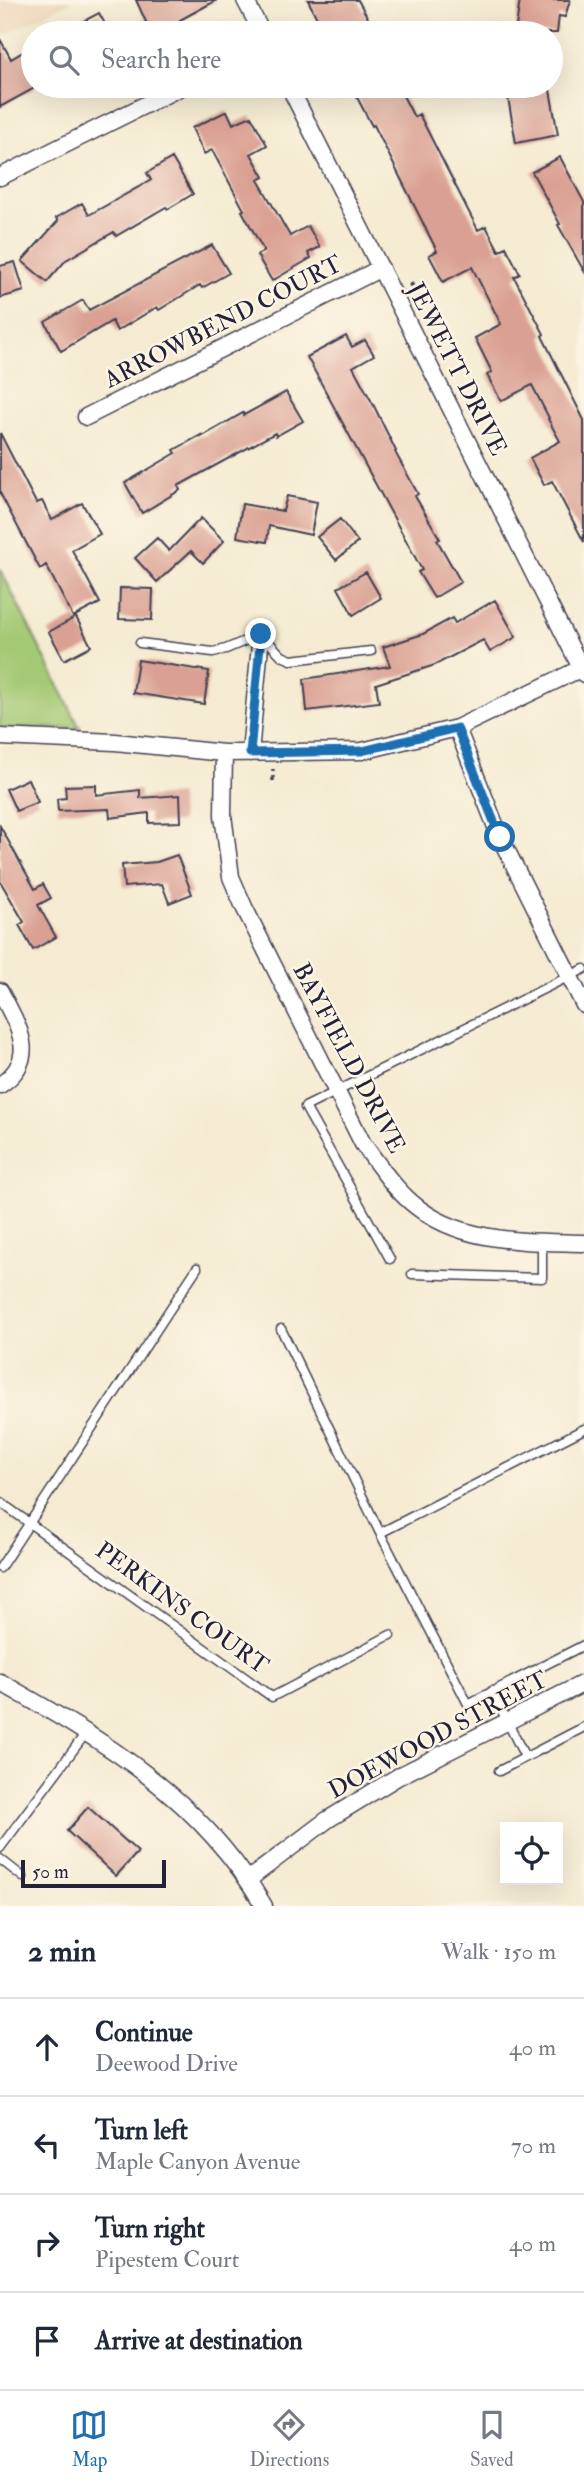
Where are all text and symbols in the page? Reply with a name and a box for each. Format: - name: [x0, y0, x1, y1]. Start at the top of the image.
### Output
- search box: [21, 21, 563, 98]
- icon: search: [45, 41, 83, 79]
- text: Search here: [101, 44, 221, 76]
- street label: ARROWBEND COURT: [98, 248, 347, 396]
- street label: JEWETT DRIVE: [400, 276, 514, 461]
- route end: [245, 618, 276, 649]
- route start: [484, 821, 515, 852]
- street label: BAYFIELD DRIVE: [286, 958, 412, 1158]
- street label: PERKINS COURT: [89, 1535, 275, 1681]
- street label: DOEWOOD STREET: [323, 1664, 553, 1806]
- map controls: [500, 1822, 563, 1885]
- button: locate: [500, 1822, 563, 1885]
- scale bar: [21, 1857, 166, 1889]
- text: 50 m: [32, 1860, 69, 1884]
- text: 2 min: [28, 1933, 96, 1970]
- text: Walk · 150 m: [442, 1937, 556, 1966]
- text: Continue: [95, 2017, 193, 2049]
- icon: ahead: [28, 2028, 66, 2066]
- text: 40 m: [509, 2033, 556, 2062]
- text: Deewood Drive: [95, 2049, 238, 2078]
- text: Turn left: [95, 2115, 188, 2147]
- icon: left: [28, 2126, 66, 2164]
- text: 70 m: [511, 2131, 556, 2160]
- text: Maple Canyon Avenue: [95, 2147, 300, 2176]
- text: Turn right: [95, 2213, 205, 2245]
- icon: right: [28, 2224, 66, 2262]
- text: 40 m: [509, 2229, 556, 2258]
- text: Pipestem Court: [95, 2245, 239, 2274]
- icon: arrive: [28, 2322, 66, 2360]
- text: Arrive at destination: [95, 2325, 303, 2357]
- tab: Map: [70, 2406, 108, 2472]
- tab: Directions: [249, 2406, 329, 2472]
- tab: Saved: [470, 2406, 514, 2472]

